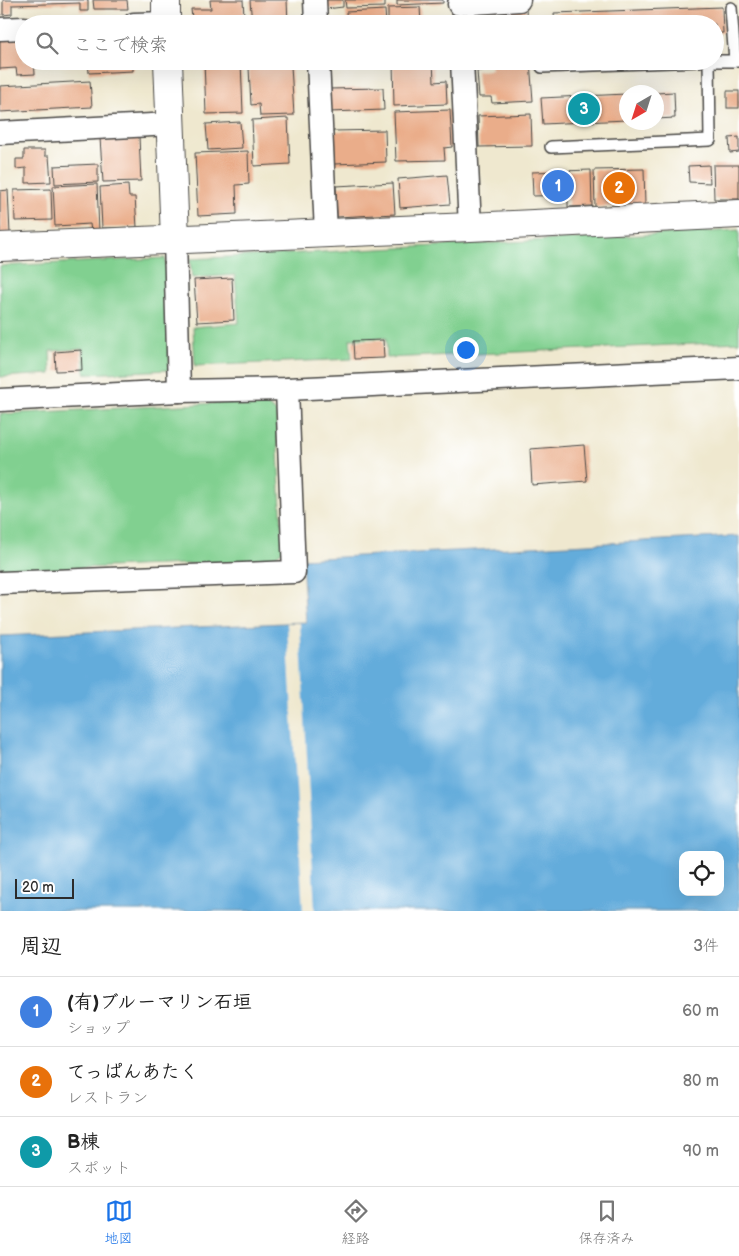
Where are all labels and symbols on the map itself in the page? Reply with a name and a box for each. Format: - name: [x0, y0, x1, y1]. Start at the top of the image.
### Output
- north arrow: [619, 85, 664, 130]
- pin: 3: [568, 90, 600, 128]
- pin: 1: [542, 167, 574, 205]
- pin: 2: [603, 169, 635, 207]
- your location: [453, 337, 479, 363]
- scale bar: [15, 876, 74, 899]

